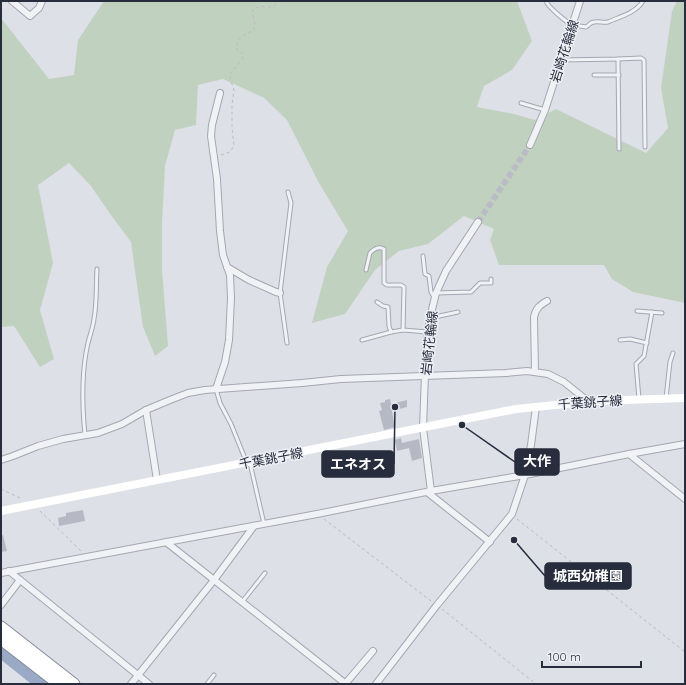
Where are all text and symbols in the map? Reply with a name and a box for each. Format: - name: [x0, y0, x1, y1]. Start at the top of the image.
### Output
- street label: 岩崎花輪線: [546, 18, 582, 84]
- street label: 岩崎花輪線: [418, 310, 440, 376]
- street label: 千葉銚子線: [557, 392, 623, 412]
- street label: 千葉銚子線: [238, 444, 304, 472]
- callout: 大作: [515, 449, 559, 475]
- callout: エネオス: [322, 451, 394, 477]
- text: 大作: [523, 452, 551, 470]
- text: エネオス: [330, 455, 386, 473]
- callout: 城西幼稚園: [545, 563, 631, 589]
- text: 城西幼稚園: [553, 567, 623, 585]
- scale bar: [542, 643, 641, 669]
- text: 100 m: [548, 649, 581, 664]

